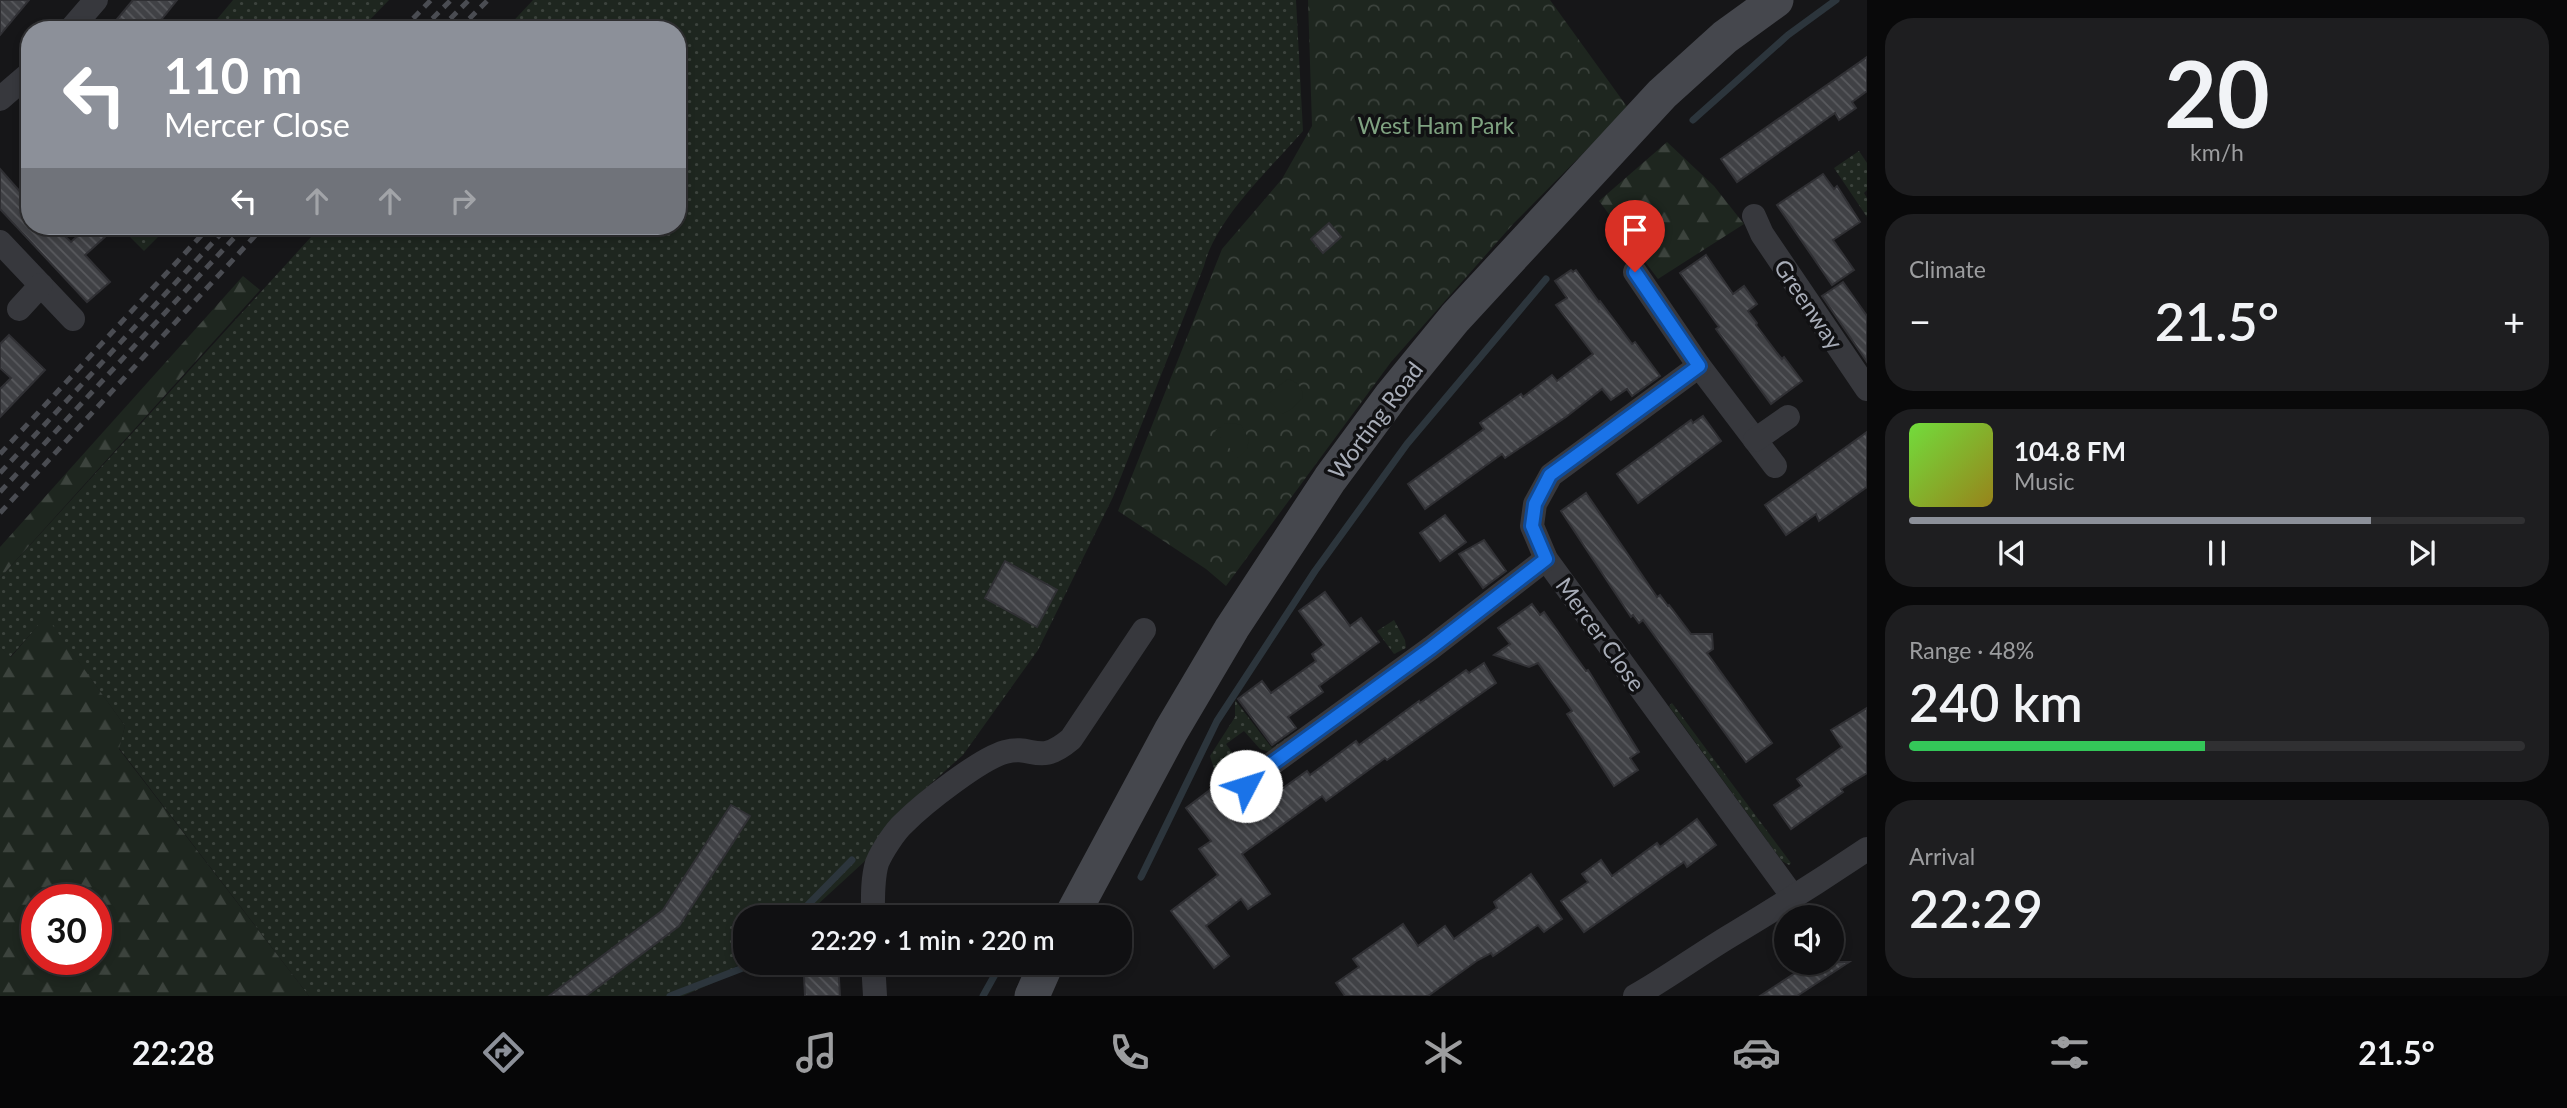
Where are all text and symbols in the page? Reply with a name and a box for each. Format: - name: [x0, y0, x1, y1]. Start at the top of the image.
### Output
- text: 20: [2164, 38, 2270, 147]
- text: 110 m: [164, 46, 302, 104]
- icon: left: [49, 49, 140, 140]
- text: Mercer Close: [164, 105, 350, 144]
- park label: West Ham Park: [1357, 111, 1515, 139]
- text: km/h: [2190, 138, 2244, 166]
- icon: left: [225, 182, 263, 220]
- icon: ahead: [298, 182, 336, 220]
- icon: ahead: [371, 182, 409, 220]
- icon: right: [444, 182, 482, 220]
- pin: [1605, 200, 1665, 272]
- icon: arrive: [1616, 211, 1654, 249]
- street label: Greenway: [1769, 254, 1849, 354]
- text: Climate: [1909, 255, 1986, 283]
- text: 21.5°: [2155, 290, 2279, 352]
- text: −: [1909, 298, 1931, 344]
- text: +: [2503, 298, 2525, 344]
- street label: Worting Road: [1322, 356, 1428, 484]
- text: 104.8 FM: [2014, 435, 2126, 467]
- text: Music: [2014, 467, 2074, 495]
- icon: previous: [1993, 534, 2031, 572]
- icon: pause: [2198, 534, 2236, 572]
- icon: next: [2403, 534, 2441, 572]
- street label: Mercer Close: [1550, 572, 1652, 696]
- text: Range · 48%: [1909, 636, 2034, 664]
- text: 240 km: [1909, 671, 2083, 733]
- position arrow: [1209, 749, 1283, 823]
- text: Arrival: [1909, 842, 1975, 870]
- text: 22:29: [1909, 877, 2043, 939]
- speed limit sign: 30: [21, 884, 112, 975]
- map controls: [1774, 905, 1844, 975]
- button: sound: [1774, 905, 1844, 975]
- text: 22:29 · 1 min · 220 m: [810, 924, 1055, 956]
- icon: directions: [479, 1028, 528, 1077]
- icon: music: [792, 1028, 841, 1077]
- icon: phone: [1105, 1028, 1154, 1077]
- icon: climate: [1419, 1028, 1468, 1077]
- icon: car: [1732, 1028, 1781, 1077]
- icon: filters: [2045, 1028, 2094, 1077]
- text: 22:28: [132, 1033, 215, 1072]
- text: 21.5°: [2358, 1033, 2435, 1072]

